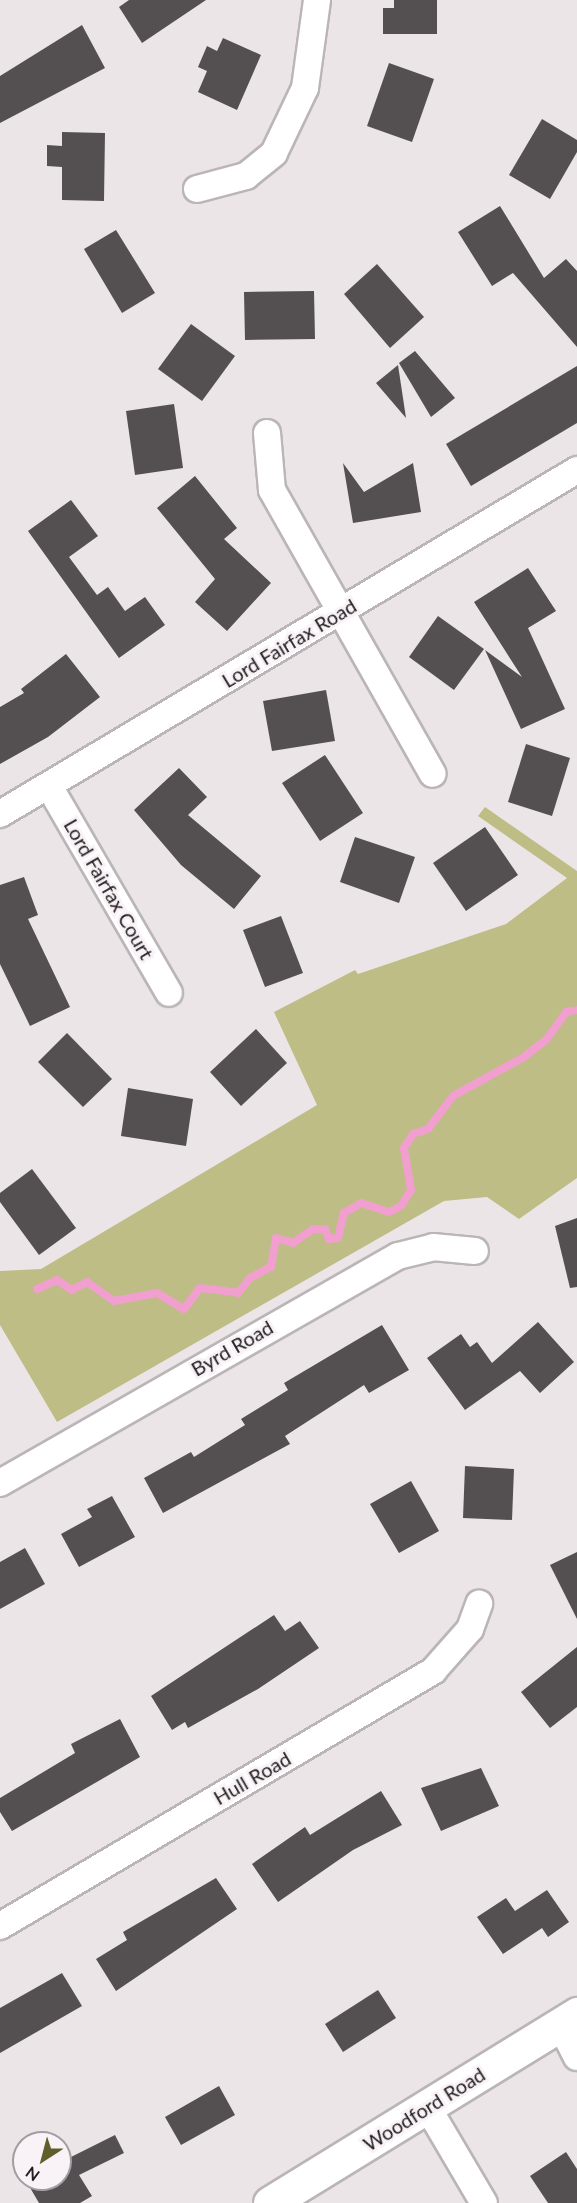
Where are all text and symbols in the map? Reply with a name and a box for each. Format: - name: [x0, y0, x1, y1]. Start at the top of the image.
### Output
- street label: Lord Fairfax Road: [218, 593, 360, 693]
- street label: Lord Fairfax Court: [59, 815, 159, 963]
- street label: Byrd Road: [187, 1315, 277, 1381]
- street label: Hull Road: [209, 1746, 295, 1810]
- street label: Woodford Road: [359, 2062, 489, 2156]
- north arrow: [12, 2131, 72, 2191]
- text: N: [22, 2163, 43, 2186]

